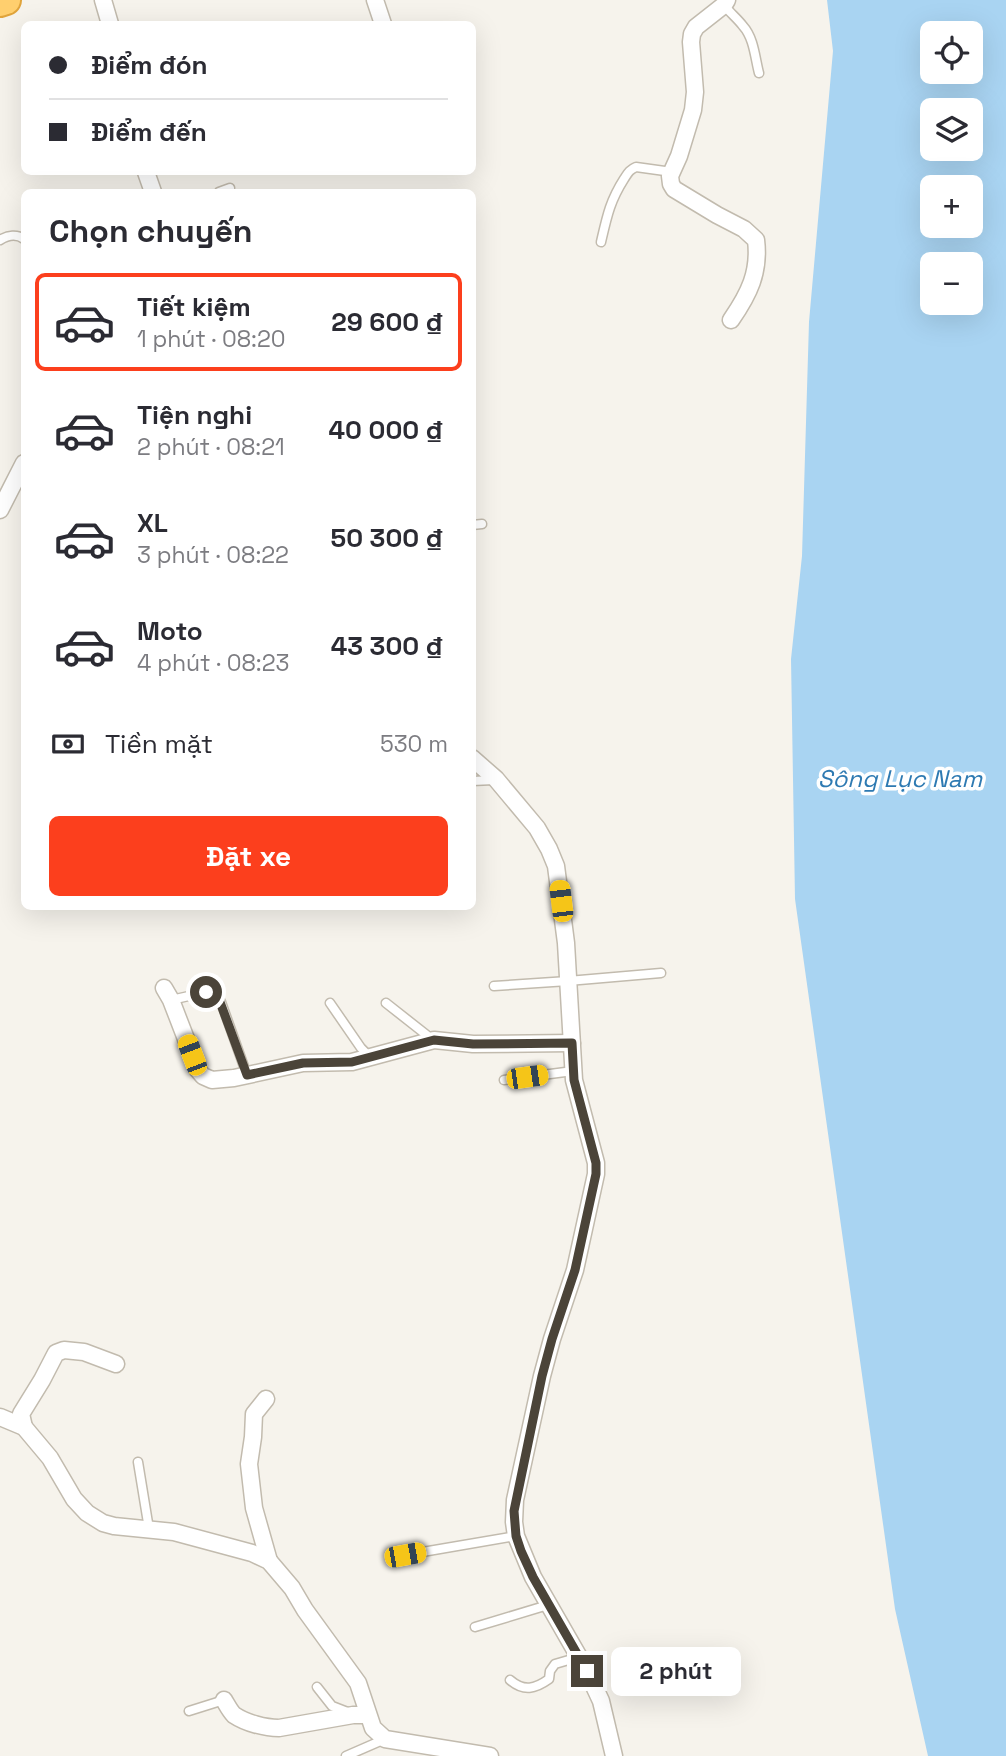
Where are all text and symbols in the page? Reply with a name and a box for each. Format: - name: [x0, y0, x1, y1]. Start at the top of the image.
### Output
- map controls: [920, 21, 983, 315]
- button: locate: [920, 21, 983, 84]
- text: Điểm đón: [91, 48, 208, 82]
- button: layers: [920, 98, 983, 161]
- text: Điểm đến: [91, 115, 207, 149]
- button: +: [920, 175, 983, 238]
- text: Chọn chuyến: [49, 211, 253, 251]
- button: −: [920, 252, 983, 315]
- text: Tiết kiệm: [137, 290, 251, 324]
- icon: car: [53, 291, 116, 354]
- text: 29 600 ₫: [331, 305, 444, 339]
- text: 1 phút · 08:20: [137, 324, 286, 354]
- text: Tiện nghi: [137, 398, 252, 432]
- icon: car: [53, 399, 116, 462]
- text: 40 000 ₫: [329, 413, 444, 447]
- text: 2 phút · 08:21: [137, 432, 285, 462]
- text: XL: [137, 506, 168, 540]
- icon: car: [53, 507, 116, 570]
- text: 50 300 ₫: [331, 521, 444, 555]
- text: 3 phút · 08:22: [137, 540, 289, 570]
- text: Moto: [137, 614, 203, 648]
- icon: car: [53, 615, 116, 678]
- text: 43 300 ₫: [331, 629, 444, 663]
- text: 4 phút · 08:23: [137, 648, 289, 678]
- icon: cash: [49, 725, 87, 763]
- text: Tiền mặt: [105, 727, 213, 761]
- text: 530 m: [380, 729, 448, 759]
- water label: Sông Lục Nam: [818, 763, 984, 794]
- button: Đặt xe: [49, 816, 448, 896]
- car: [549, 879, 574, 923]
- route start: [190, 976, 222, 1008]
- car: [175, 1032, 210, 1078]
- car: [505, 1064, 550, 1090]
- car: [383, 1541, 428, 1569]
- callout: 2 phút: [612, 1646, 741, 1696]
- route end: [571, 1655, 603, 1687]
- text: 2 phút: [640, 1656, 712, 1686]

